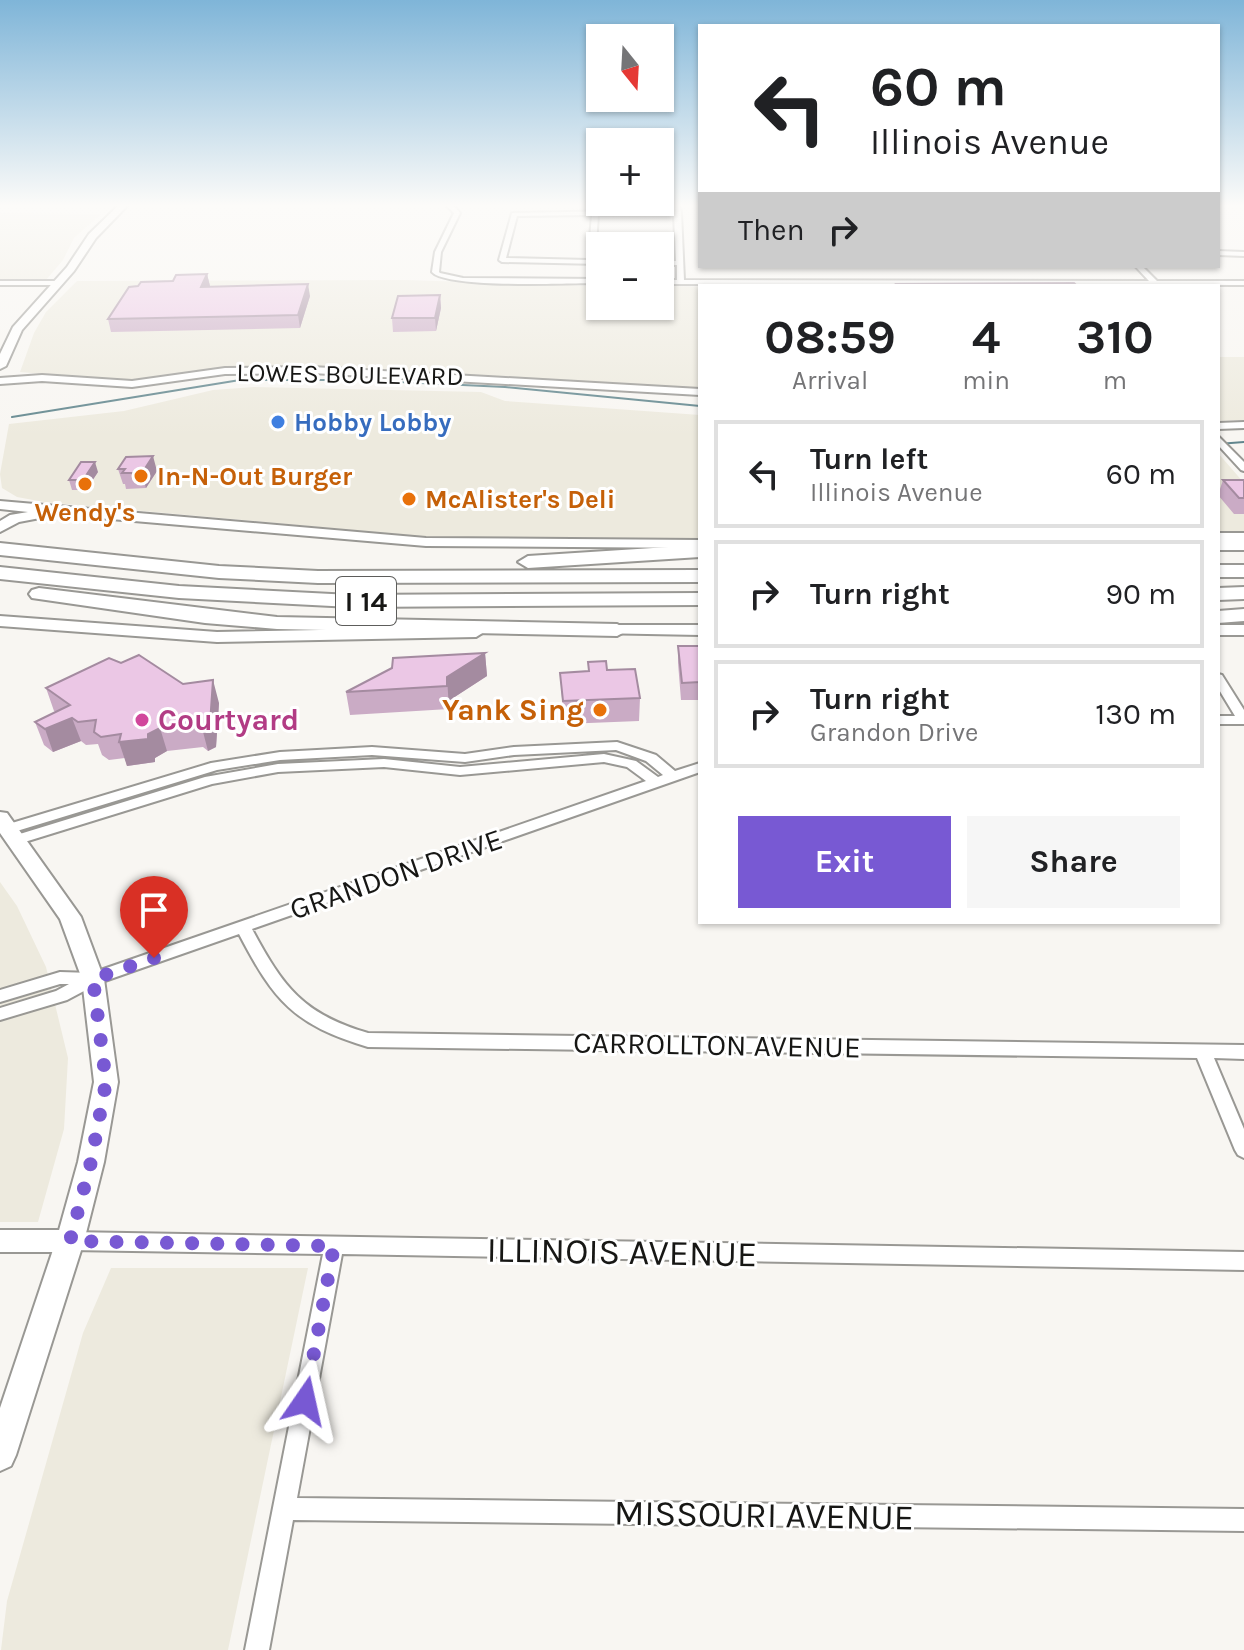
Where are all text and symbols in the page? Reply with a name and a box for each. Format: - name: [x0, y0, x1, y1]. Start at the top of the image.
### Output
- north arrow: [586, 24, 674, 112]
- map controls: [586, 24, 674, 320]
- text: 60 m: [870, 54, 1007, 119]
- icon: left: [738, 56, 842, 160]
- text: Illinois Avenue: [870, 121, 1109, 163]
- button: +: [586, 128, 674, 216]
- icon: right: [821, 208, 865, 252]
- text: Then: [738, 212, 805, 248]
- button: −: [586, 232, 674, 320]
- text: 08:59: [764, 309, 896, 365]
- text: 4: [972, 309, 1000, 365]
- text: 310: [1076, 309, 1154, 365]
- street label: LOWES BOULEVARD: [236, 357, 464, 392]
- text: Arrival: [792, 365, 868, 396]
- text: min: [962, 365, 1010, 396]
- text: m: [1103, 365, 1127, 396]
- place label: Hobby Lobby: [294, 407, 451, 438]
- marker: Hobby Lobby: [269, 413, 287, 431]
- text: Turn left: [810, 441, 928, 477]
- icon: left: [742, 452, 786, 496]
- text: 60 m: [1106, 456, 1176, 492]
- place label: In-N-Out Burger: [157, 461, 353, 492]
- marker: In-N-Out Burger: [132, 467, 150, 485]
- marker: Wendy's: [76, 475, 94, 493]
- text: Illinois Avenue: [810, 477, 983, 508]
- place label: McAlister's Deli: [425, 484, 615, 515]
- marker: McAlister's Deli: [400, 490, 418, 508]
- place label: Wendy's: [35, 497, 135, 528]
- icon: right: [742, 572, 786, 616]
- text: Turn right: [810, 576, 950, 612]
- text: 90 m: [1106, 576, 1176, 612]
- road number: I 14: [336, 577, 396, 625]
- text: Turn right: [810, 681, 950, 717]
- place label: Yank Sing: [442, 692, 584, 728]
- icon: right: [742, 692, 786, 736]
- text: 130 m: [1095, 696, 1176, 732]
- marker: Yank Sing: [591, 701, 609, 719]
- place label: Courtyard: [158, 702, 299, 738]
- marker: Courtyard: [133, 711, 151, 729]
- text: Grandon Drive: [810, 717, 978, 748]
- button: Exit: [738, 816, 951, 908]
- button: Share: [967, 816, 1180, 908]
- street label: GRANDON DRIVE: [285, 821, 507, 927]
- pin: [120, 876, 188, 958]
- icon: arrive: [132, 888, 176, 932]
- street label: CARROLLTON AVENUE: [573, 1024, 861, 1066]
- street label: ILLINOIS AVENUE: [486, 1229, 758, 1275]
- position arrow: [263, 1359, 347, 1443]
- street label: MISSOURI AVENUE: [614, 1491, 914, 1539]

